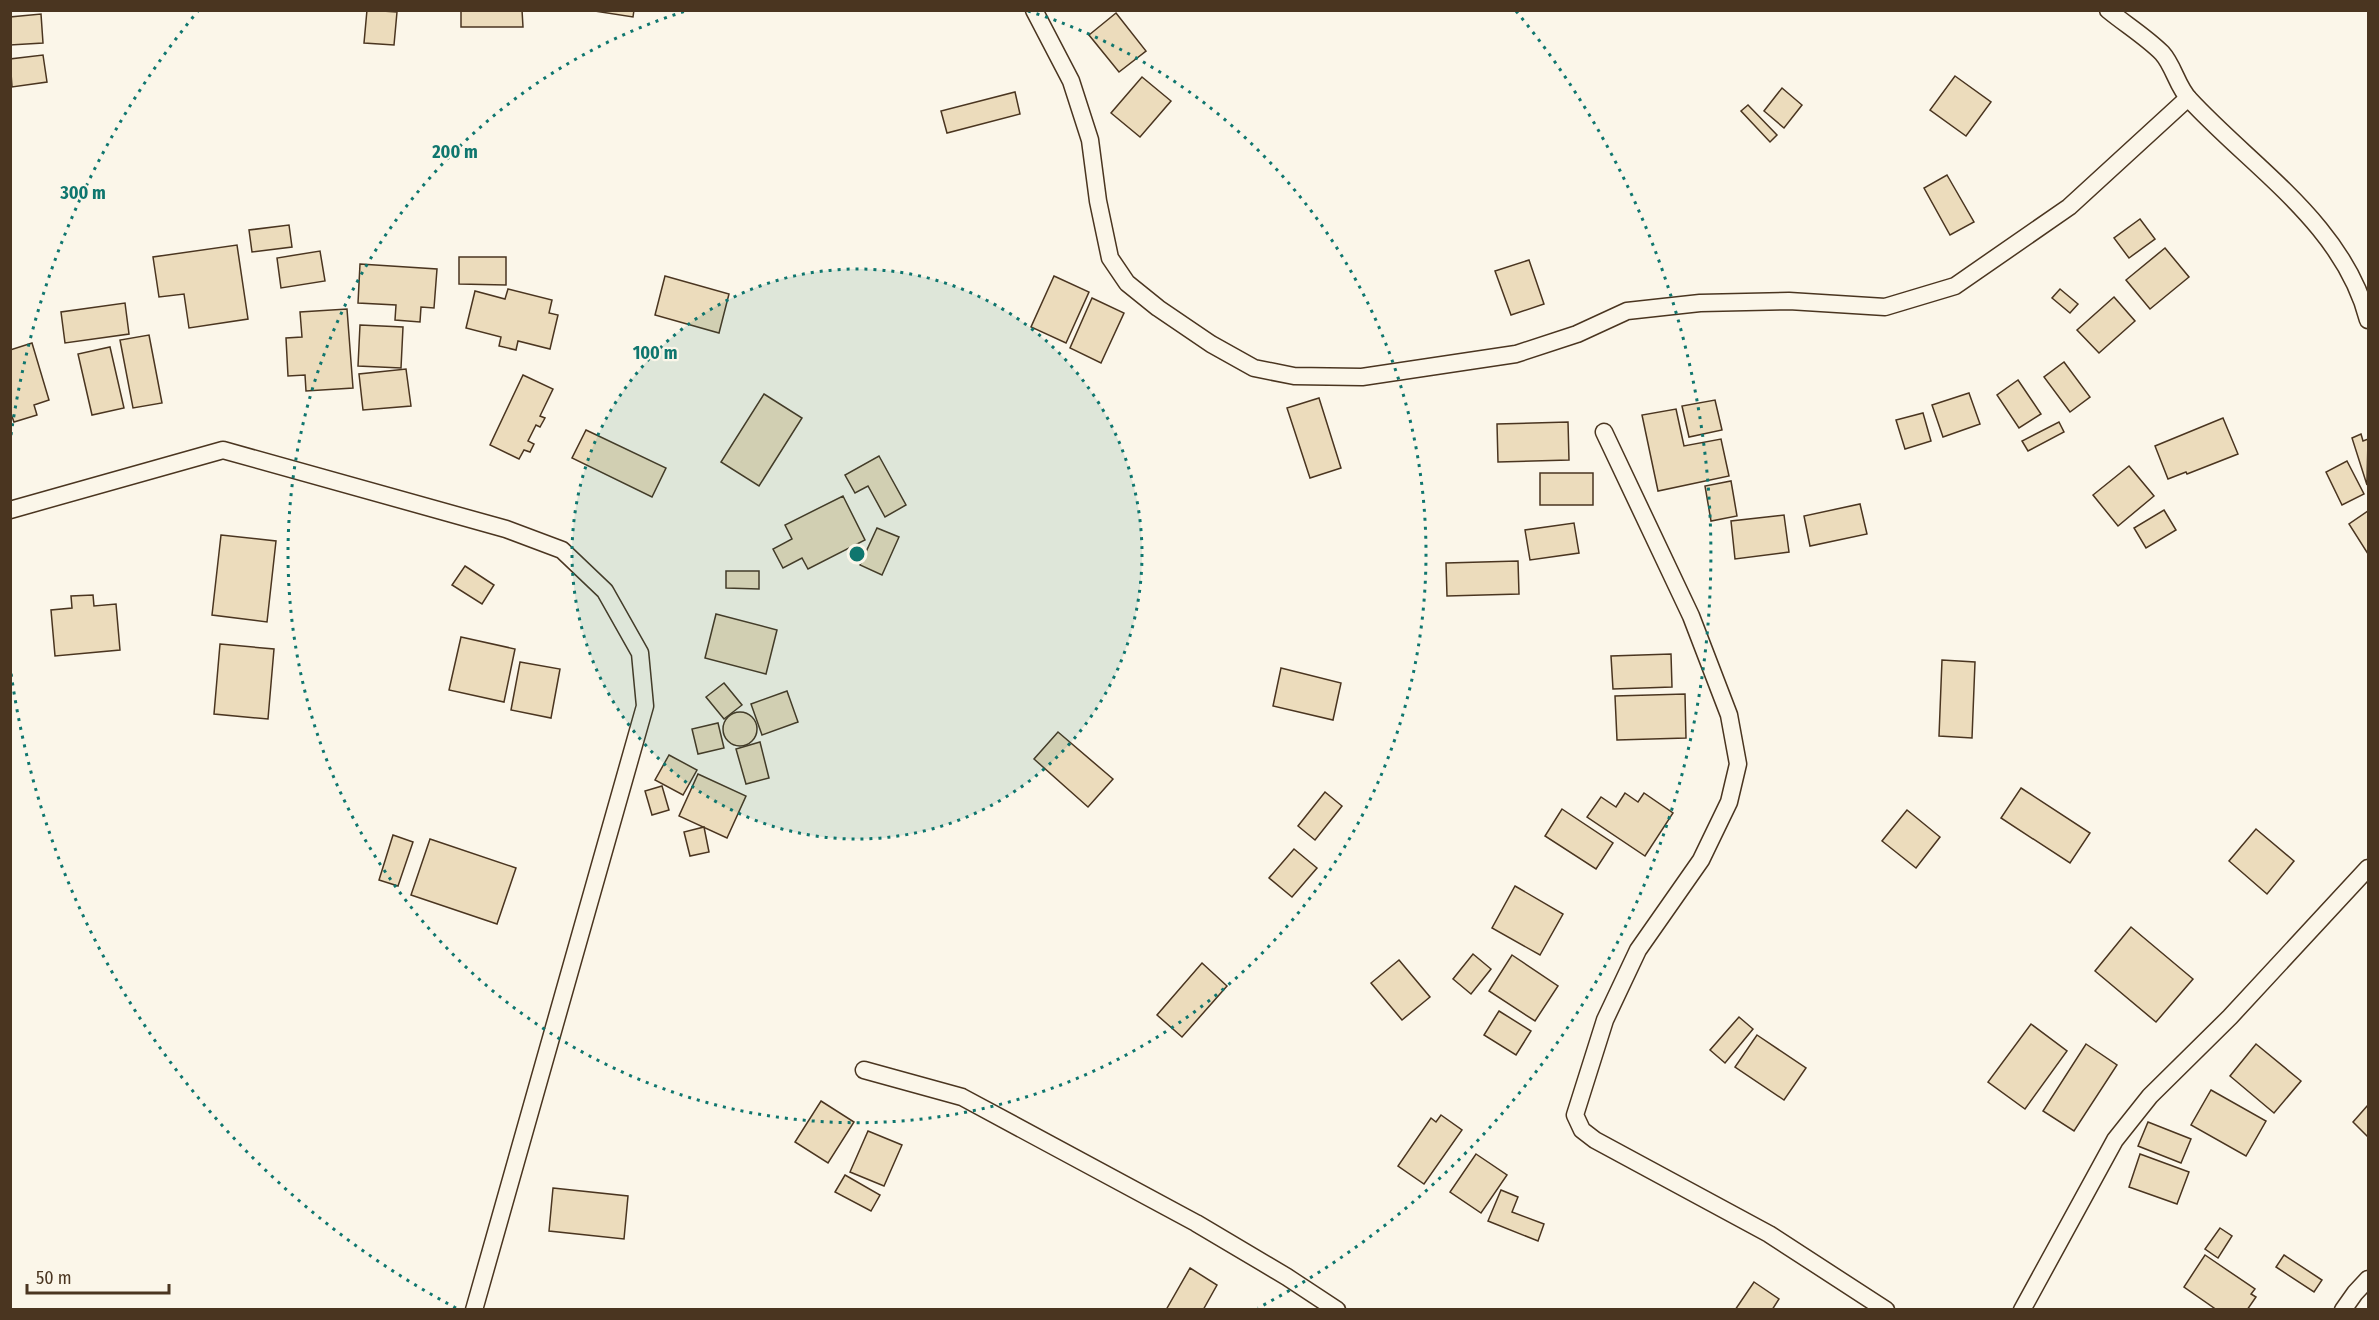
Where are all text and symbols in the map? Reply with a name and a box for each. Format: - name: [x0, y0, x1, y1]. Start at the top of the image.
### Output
- text: 200 m: [431, 141, 478, 163]
- text: 300 m: [59, 182, 106, 204]
- text: 100 m: [633, 342, 677, 364]
- centre of rings: [847, 544, 867, 564]
- scale bar: [27, 1257, 170, 1295]
- text: 50 m: [36, 1267, 72, 1289]

